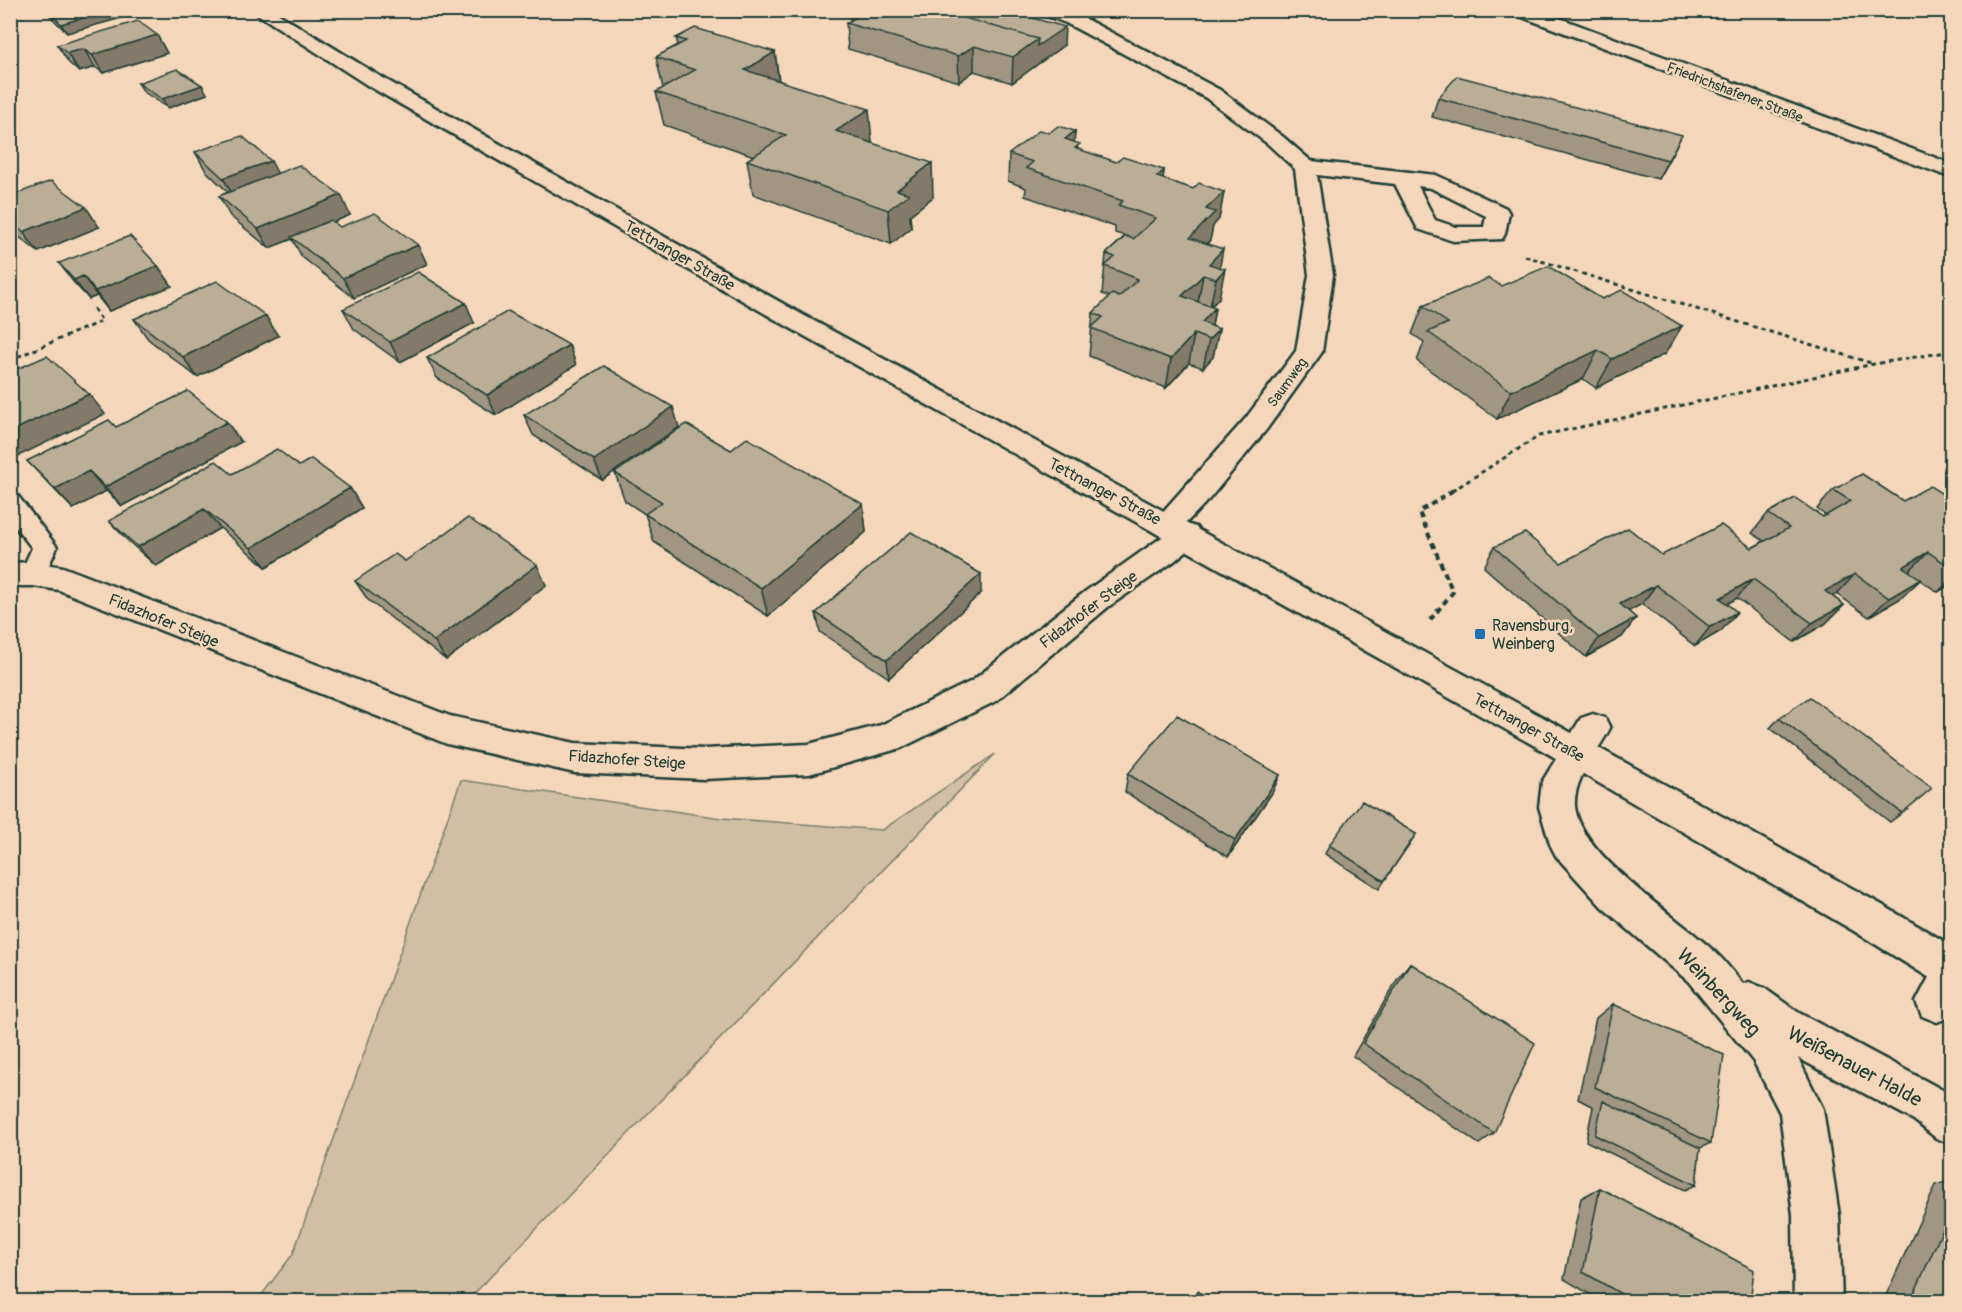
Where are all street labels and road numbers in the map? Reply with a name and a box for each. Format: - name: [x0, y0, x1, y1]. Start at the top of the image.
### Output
- street label: Friedrichshafener Straße: [1664, 59, 1805, 126]
- street label: Tettnanger Straße: [621, 216, 738, 296]
- street label: Saumweg: [1264, 354, 1311, 410]
- street label: Tettnanger Straße: [1045, 454, 1164, 530]
- street label: Fidazhofer Steige: [1036, 566, 1142, 653]
- street label: Fidazhofer Steige: [106, 590, 222, 652]
- street label: Tettnanger Straße: [1469, 689, 1588, 767]
- street label: Fidazhofer Steige: [568, 746, 686, 774]
- street label: Weinbergweg: [1671, 943, 1766, 1042]
- street label: Weißenauer Halde: [1783, 1020, 1927, 1113]

